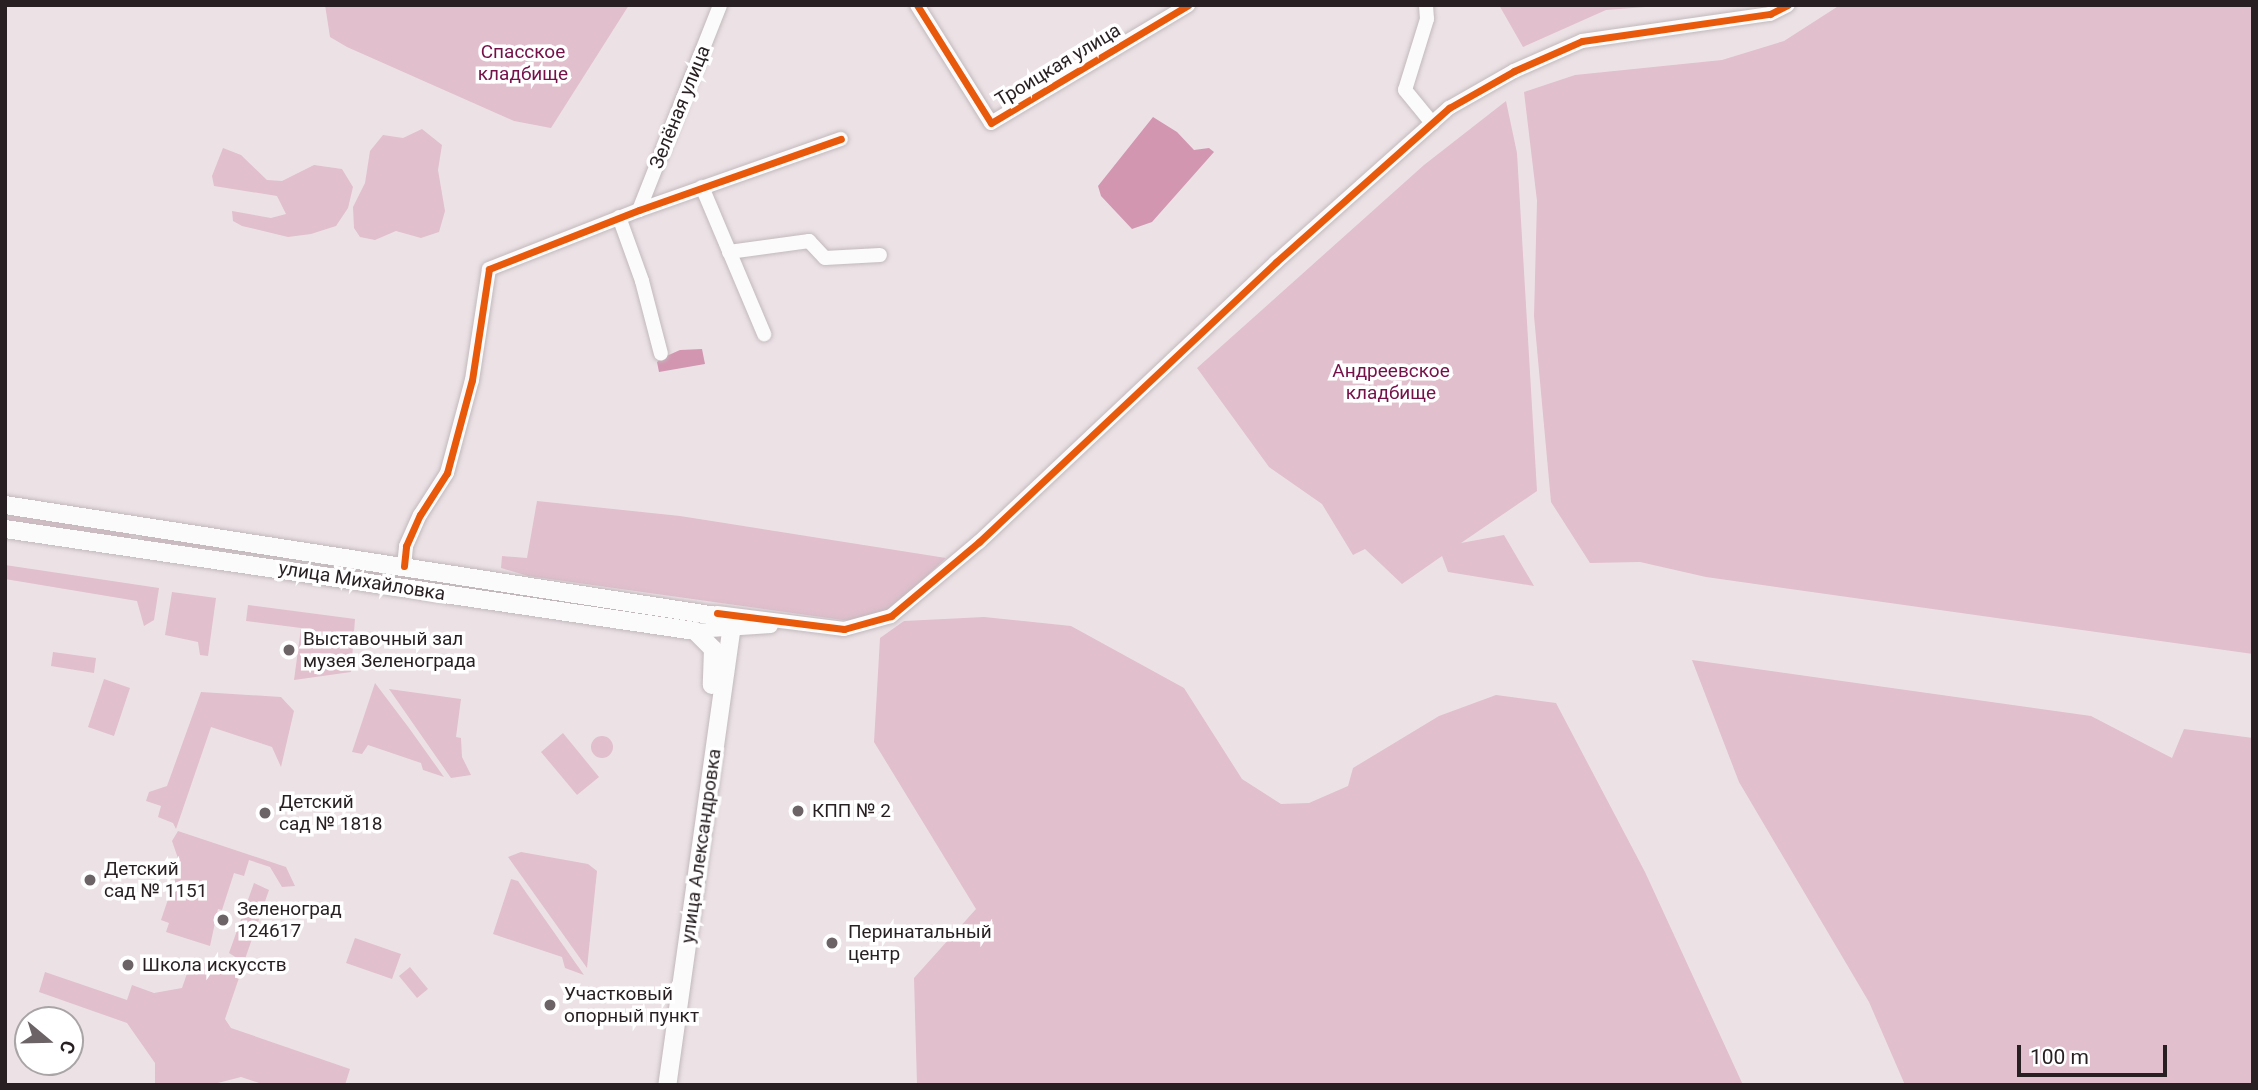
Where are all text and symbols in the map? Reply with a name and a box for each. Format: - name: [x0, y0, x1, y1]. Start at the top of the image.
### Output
- street label: Троицкая улица: [991, 19, 1125, 111]
- park label: Спасское кладбище: [478, 41, 568, 85]
- street label: Зелёная улица: [645, 42, 715, 172]
- park label: Андреевское кладбище: [1332, 360, 1450, 404]
- street label: улица Михайловка: [277, 557, 447, 605]
- place label: Выставочный зал музея Зеленограда: [303, 628, 476, 672]
- marker: Выставочный зал музея Зеленограда: [281, 642, 297, 658]
- street label: улица Александровка: [676, 747, 726, 945]
- place label: Детский сад № 1818: [279, 791, 382, 835]
- place label: КПП № 2: [812, 800, 891, 822]
- marker: КПП № 2: [790, 803, 806, 819]
- marker: Детский сад № 1818: [257, 805, 273, 821]
- place label: Детский сад № 1151: [104, 858, 207, 902]
- marker: Детский сад № 1151: [82, 872, 98, 888]
- place label: Зеленоград 124617: [237, 898, 342, 942]
- marker: Зеленоград 124617: [215, 912, 231, 928]
- place label: Перинатальный центр: [848, 921, 992, 965]
- marker: Перинатальный центр: [822, 933, 842, 953]
- place label: Школа искусств: [142, 954, 287, 976]
- marker: Школа искусств: [120, 957, 136, 973]
- place label: Участковый опорный пункт: [564, 983, 699, 1027]
- marker: Участковый опорный пункт: [542, 997, 558, 1013]
- north arrow: [14, 1006, 84, 1076]
- scale bar: [2020, 1030, 2170, 1074]
- text: С: [55, 1038, 80, 1057]
- text: 100 m: [2030, 1045, 2089, 1069]

